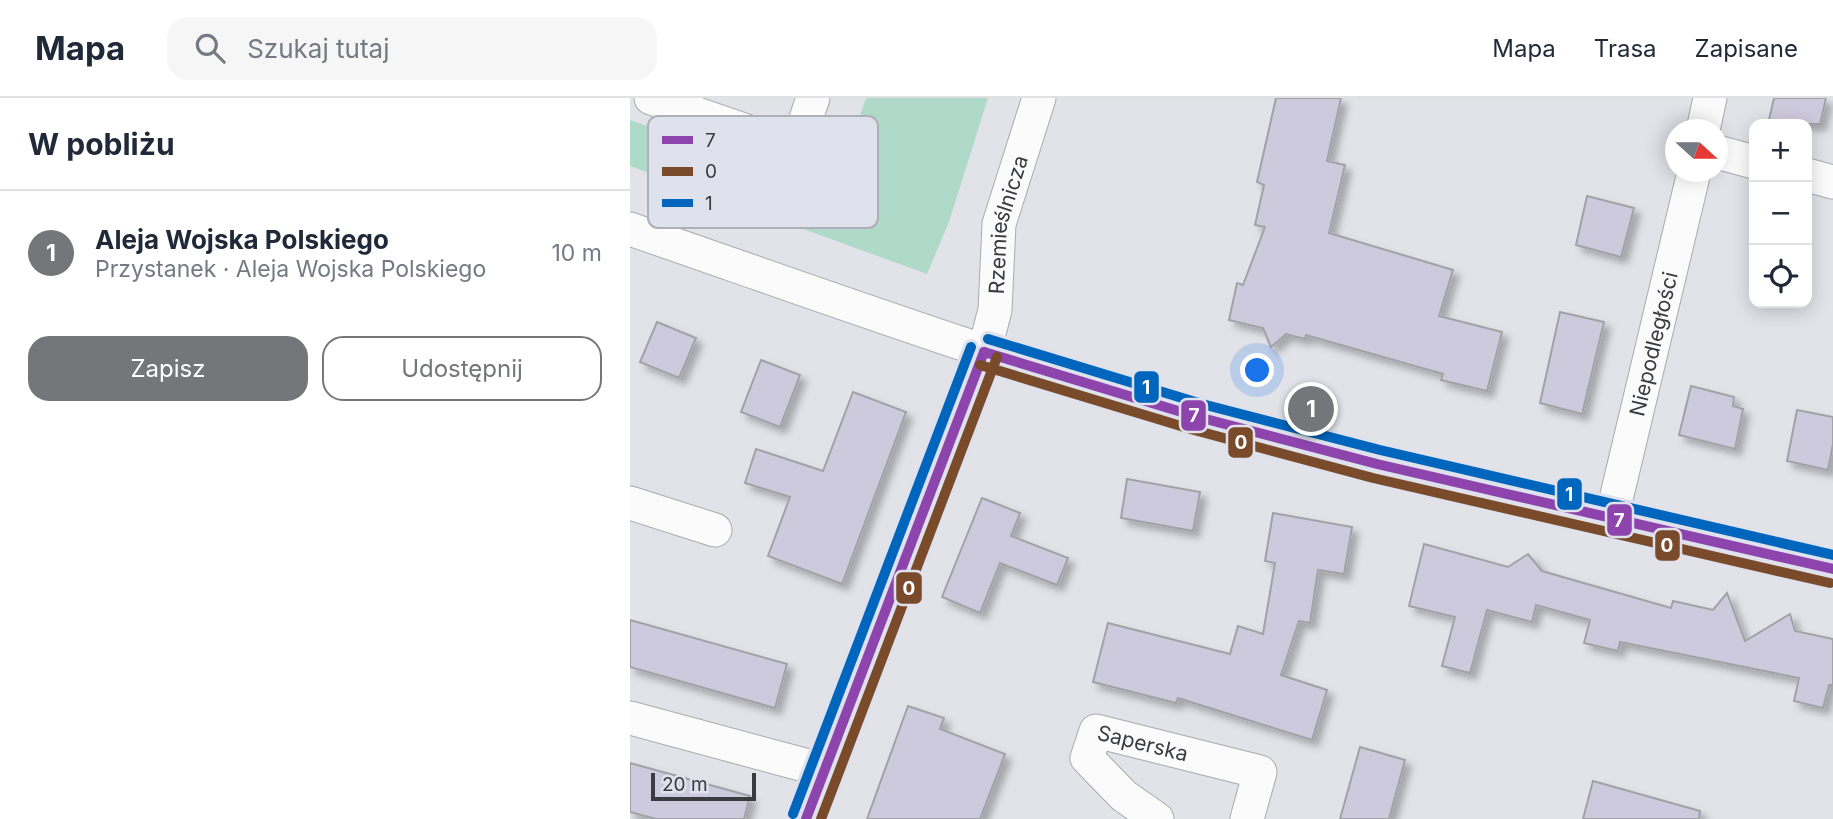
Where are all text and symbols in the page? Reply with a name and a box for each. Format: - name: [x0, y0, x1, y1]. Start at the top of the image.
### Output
- search box: [167, 17, 657, 80]
- text: Mapa: [35, 28, 125, 68]
- icon: search: [191, 29, 229, 67]
- text: Szukaj tutaj: [247, 33, 390, 64]
- text: Mapa: [1492, 34, 1556, 63]
- text: Trasa: [1594, 34, 1657, 63]
- text: Zapisane: [1695, 34, 1798, 63]
- legend: [648, 116, 878, 228]
- north arrow: [1665, 119, 1728, 182]
- map controls: [1749, 119, 1812, 308]
- button: +: [1749, 119, 1812, 182]
- text: W pobliżu: [28, 126, 175, 162]
- text: 7: [705, 129, 716, 152]
- street label: Rzemieślnicza: [983, 152, 1033, 295]
- text: 0: [705, 160, 717, 183]
- button: −: [1749, 182, 1812, 245]
- text: 1: [705, 192, 713, 215]
- text: Aleja Wojska Polskiego: [95, 224, 389, 255]
- text: 1: [46, 239, 56, 267]
- text: 10 m: [552, 239, 602, 267]
- button: locate: [1749, 245, 1812, 308]
- text: Przystanek · Aleja Wojska Polskiego: [95, 255, 486, 283]
- street label: Niepodległości: [1624, 269, 1682, 419]
- button: Zapisz: [28, 336, 308, 401]
- button: Udostępnij: [322, 336, 602, 401]
- your location: [1240, 353, 1274, 387]
- line badge: 1: [1133, 370, 1160, 404]
- text: 1: [1142, 376, 1150, 399]
- pin: 1: [1288, 383, 1334, 435]
- line badge: 7: [1180, 399, 1207, 432]
- text: 7: [1188, 404, 1200, 427]
- line badge: 0: [1227, 426, 1254, 459]
- text: 0: [1235, 431, 1247, 454]
- line badge: 1: [1556, 477, 1583, 511]
- text: 1: [1565, 483, 1573, 506]
- line badge: 7: [1606, 503, 1633, 537]
- text: 7: [1613, 509, 1625, 532]
- line badge: 0: [1654, 529, 1681, 562]
- text: 0: [1661, 534, 1673, 557]
- line badge: 0: [895, 571, 923, 605]
- text: 0: [903, 577, 915, 600]
- street label: Saperska: [1095, 719, 1191, 766]
- scale bar: [651, 770, 756, 802]
- text: 20 m: [662, 773, 708, 796]

